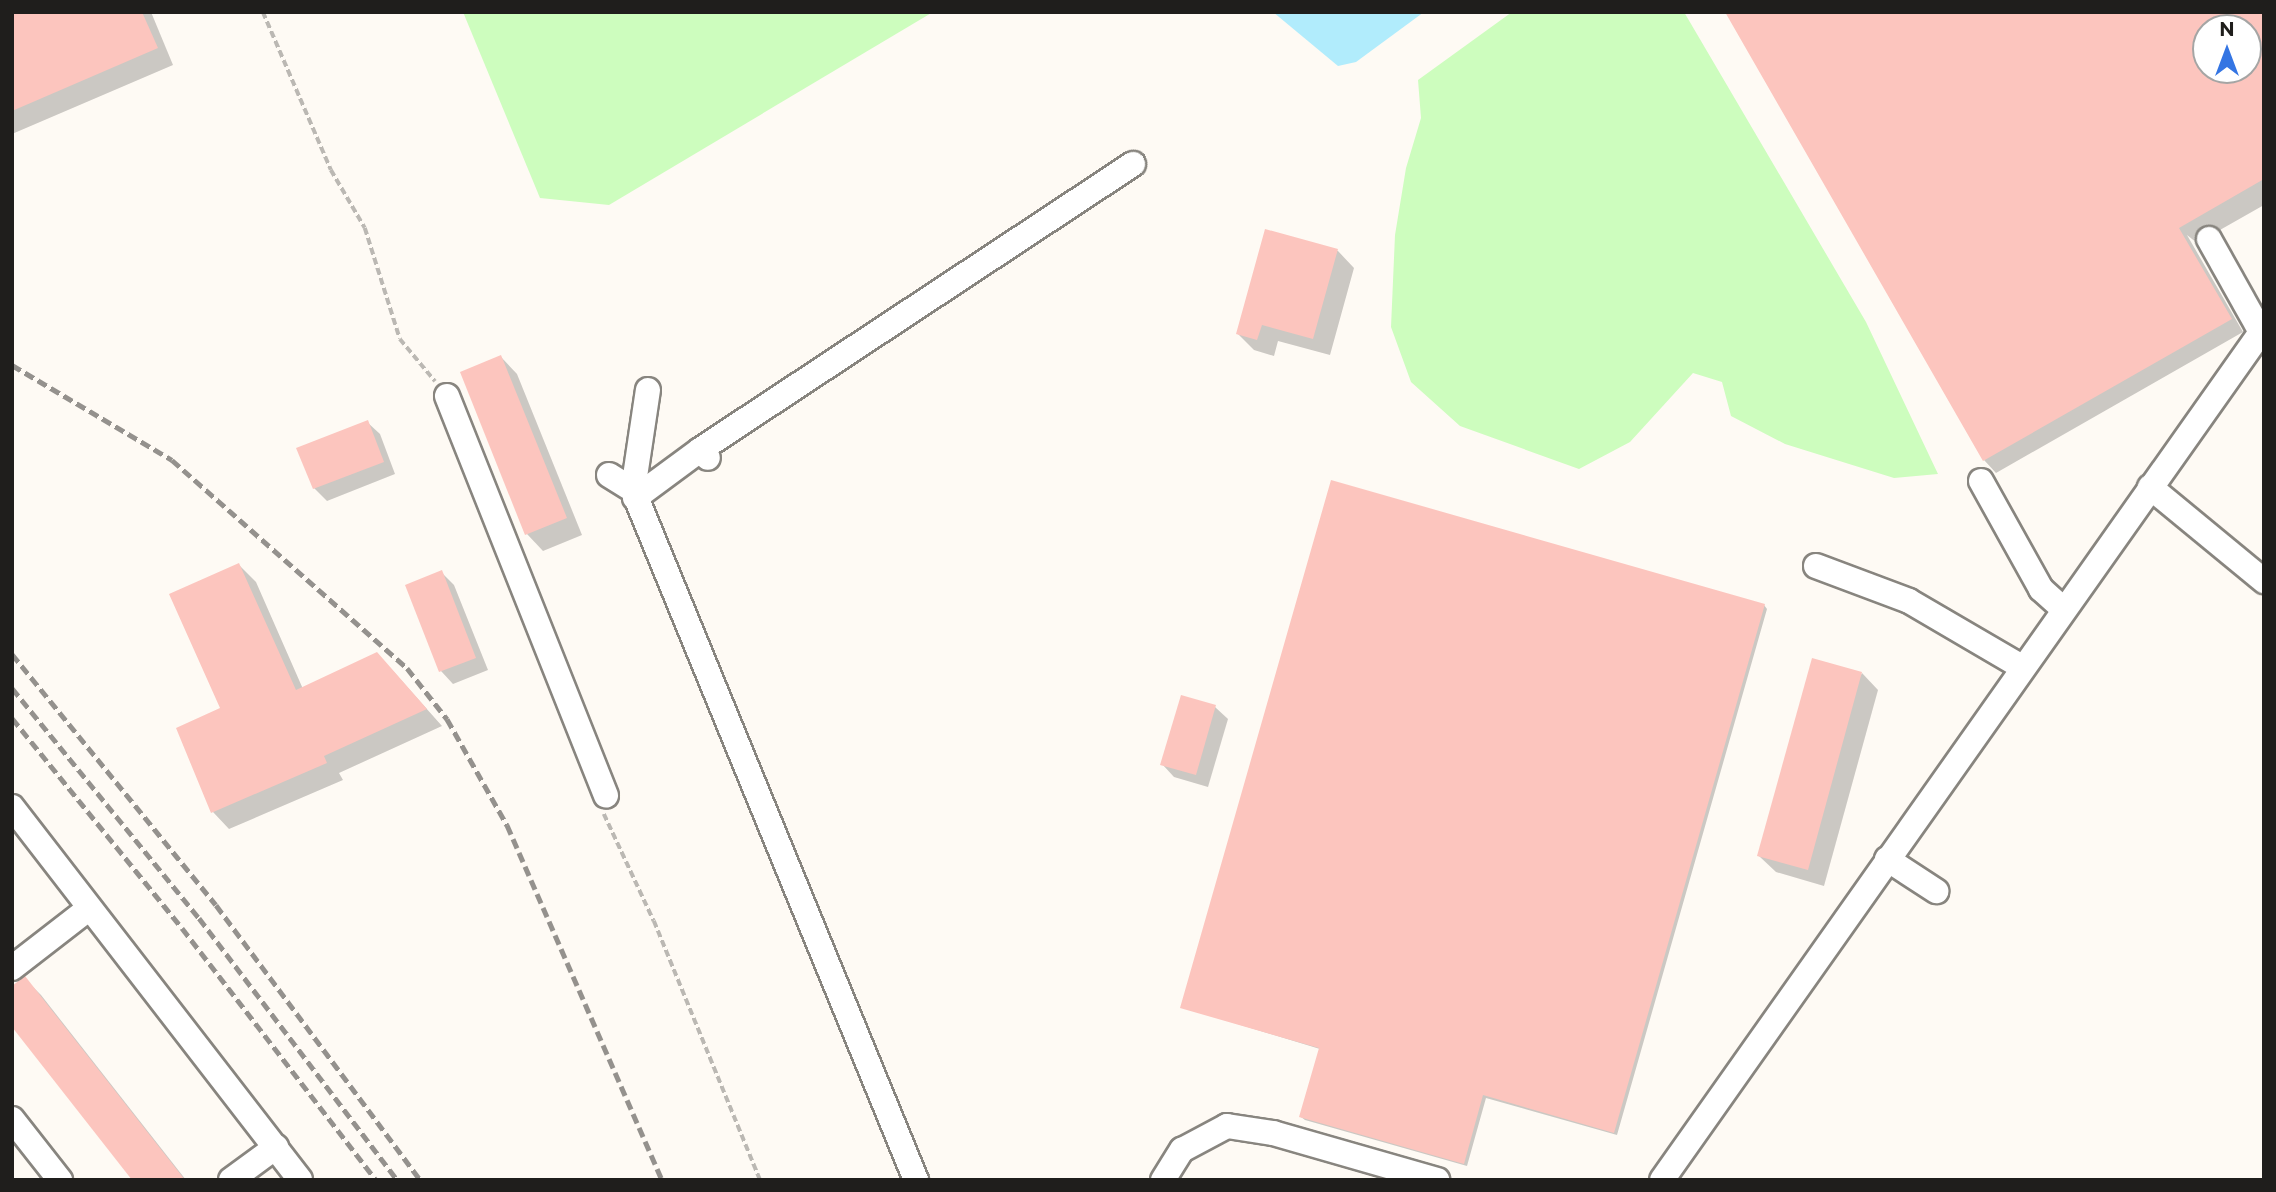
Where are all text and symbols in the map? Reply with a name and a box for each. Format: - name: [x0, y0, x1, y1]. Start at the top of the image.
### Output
- north arrow: [2192, 14, 2262, 84]
- text: N: [2219, 18, 2235, 41]

